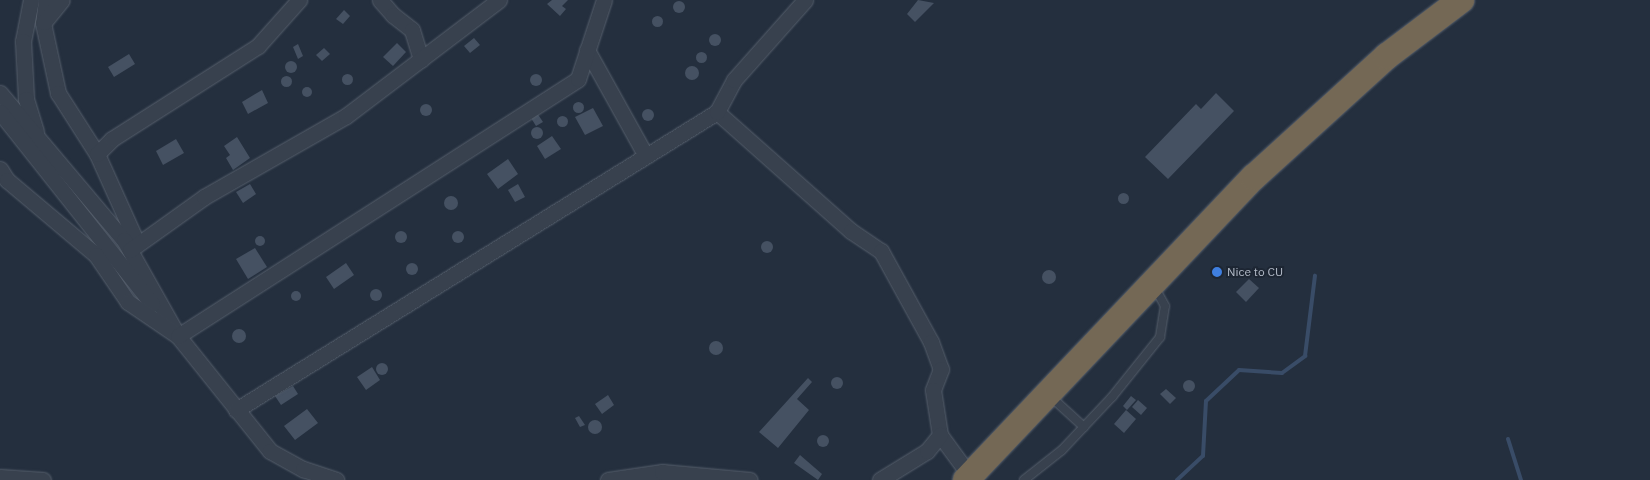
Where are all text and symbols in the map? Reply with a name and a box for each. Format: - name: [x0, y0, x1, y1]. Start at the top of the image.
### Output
- place label: Nice to CU: [1227, 265, 1283, 279]
- marker: Nice to CU: [1211, 266, 1223, 278]

